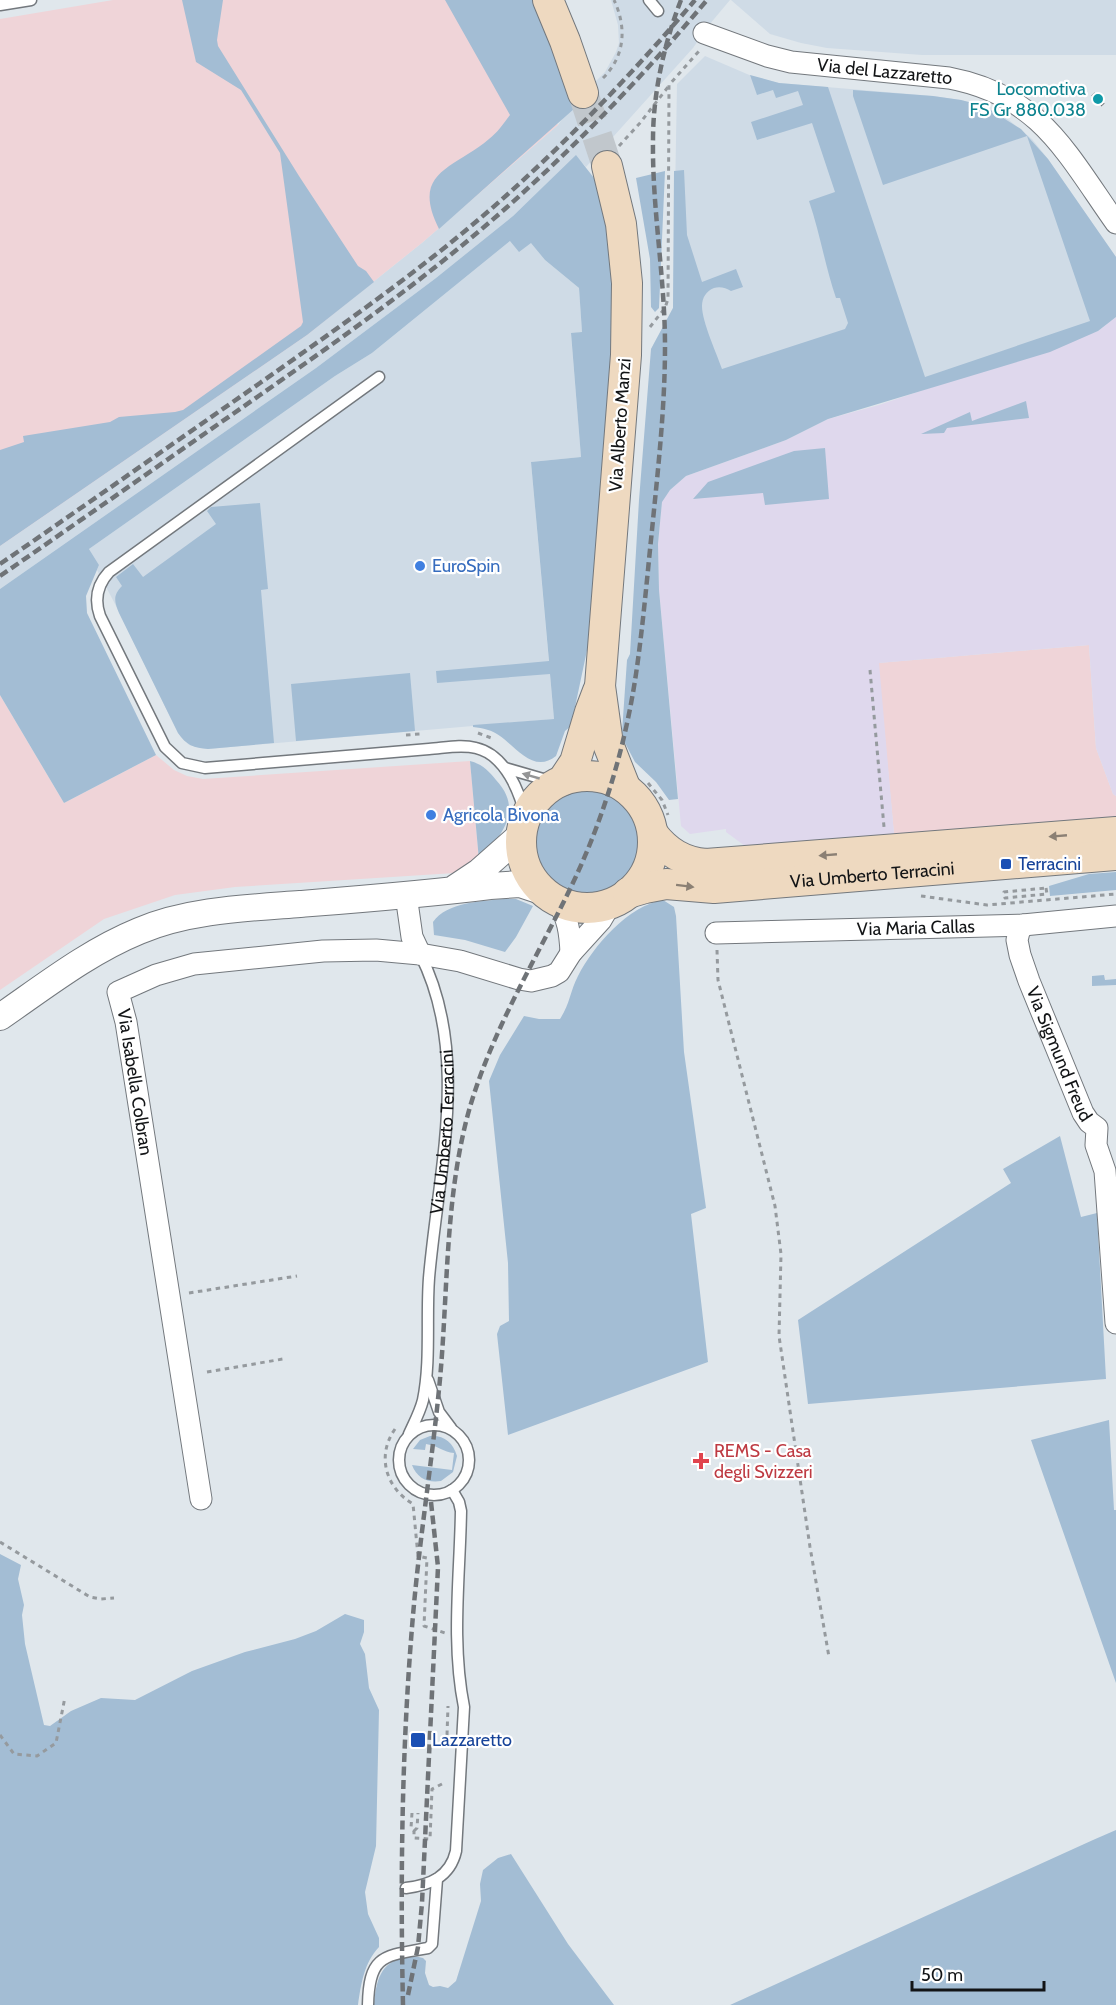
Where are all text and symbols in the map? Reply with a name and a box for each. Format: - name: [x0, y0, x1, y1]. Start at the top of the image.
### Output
- street label: Via del Lazzaretto: [816, 54, 953, 89]
- place label: Locomotiva FS Gr 880.038: [970, 78, 1086, 121]
- marker: Locomotiva FS Gr 880.038: [1091, 92, 1105, 106]
- street label: Via Alberto Manzi: [604, 357, 636, 493]
- place label: EuroSpin: [432, 555, 500, 577]
- marker: EuroSpin: [413, 559, 427, 573]
- one-way arrow: [522, 771, 540, 780]
- place label: Agricola Bivona: [443, 804, 559, 826]
- marker: Agricola Bivona: [424, 808, 438, 822]
- one-way arrow: [1048, 831, 1067, 841]
- one-way arrow: [818, 850, 837, 860]
- place label: Terracini: [1018, 853, 1081, 875]
- street label: Via Umberto Terracini: [789, 857, 955, 893]
- marker: Terracini: [999, 857, 1013, 871]
- one-way arrow: [676, 881, 695, 890]
- street label: Via Maria Callas: [857, 915, 975, 940]
- street label: Via Sigmund Freud: [1021, 983, 1097, 1126]
- street label: Via Isabella Colbran: [113, 1007, 157, 1157]
- street label: Via Umberto Terracini: [425, 1049, 459, 1216]
- place label: REMS - Casa degli Svizzeri: [714, 1440, 813, 1483]
- marker: REMS - Casa degli Svizzeri: [692, 1452, 710, 1470]
- place label: Lazzaretto: [432, 1729, 512, 1751]
- marker: Lazzaretto: [409, 1731, 427, 1749]
- scale bar: [912, 1954, 1044, 1992]
- text: 50 m: [921, 1964, 963, 1986]

